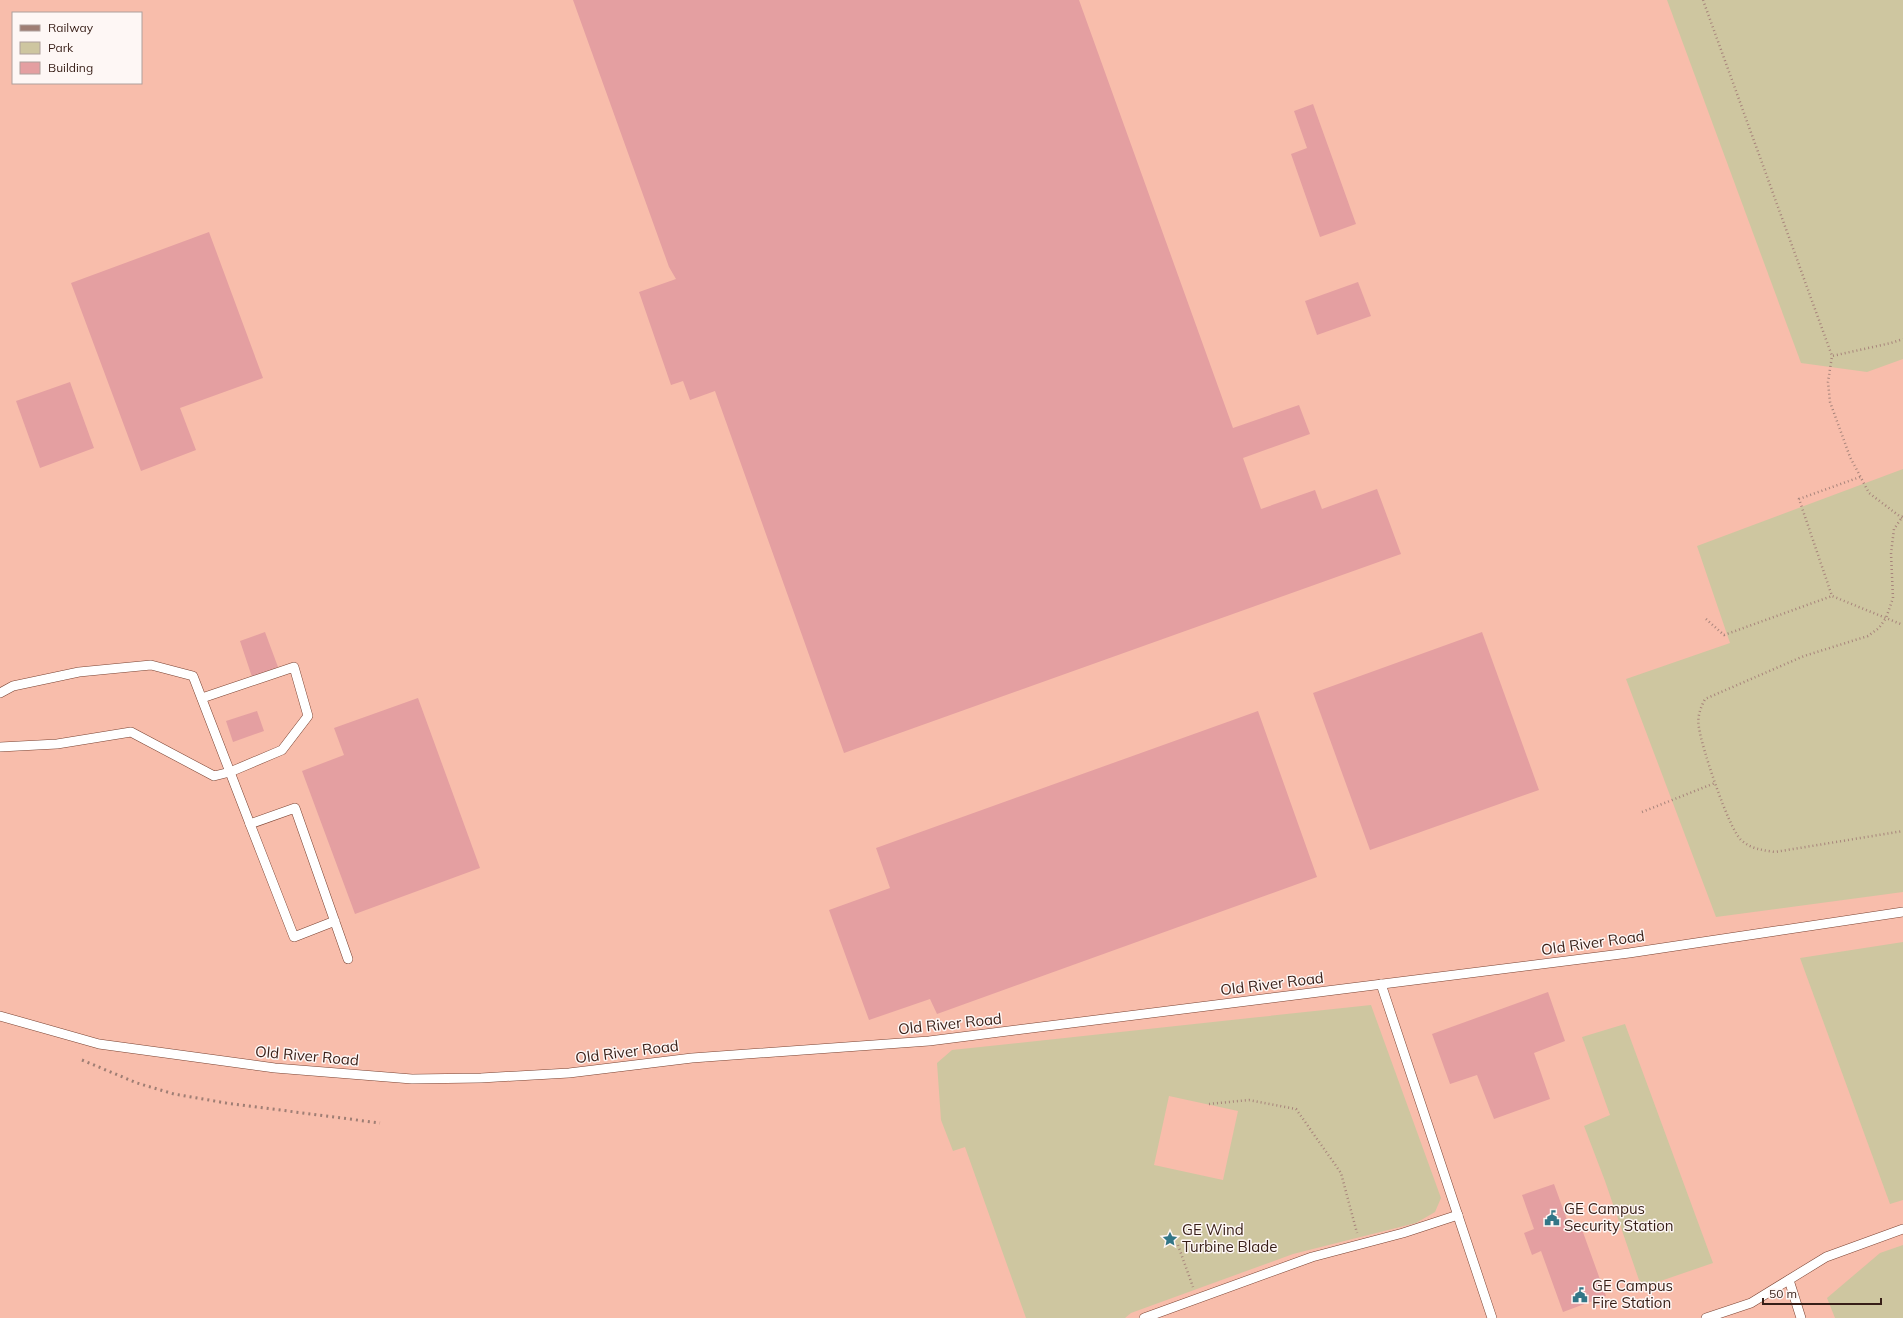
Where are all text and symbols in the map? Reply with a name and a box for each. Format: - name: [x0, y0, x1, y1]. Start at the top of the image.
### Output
- legend: [12, 12, 142, 84]
- text: Railway: [48, 20, 94, 35]
- text: Park: [48, 40, 74, 55]
- text: Building: [48, 60, 93, 75]
- street label: Old River Road: [1540, 926, 1646, 959]
- street label: Old River Road: [1219, 968, 1325, 999]
- street label: Old River Road: [897, 1009, 1003, 1038]
- street label: Old River Road: [574, 1036, 680, 1067]
- street label: Old River Road: [254, 1041, 360, 1070]
- place label: GE Campus Security Station: [1564, 1199, 1674, 1235]
- public building icon: GE Campus Security Station: [1543, 1209, 1561, 1227]
- place label: GE Wind Turbine Blade: [1182, 1220, 1277, 1256]
- place icon: GE Wind Turbine Blade: [1161, 1230, 1179, 1248]
- place label: GE Campus Fire Station: [1592, 1276, 1673, 1312]
- scale bar: [1763, 1280, 1881, 1306]
- public building icon: GE Campus Fire Station: [1571, 1286, 1589, 1304]
- text: 50 m: [1769, 1286, 1797, 1301]

